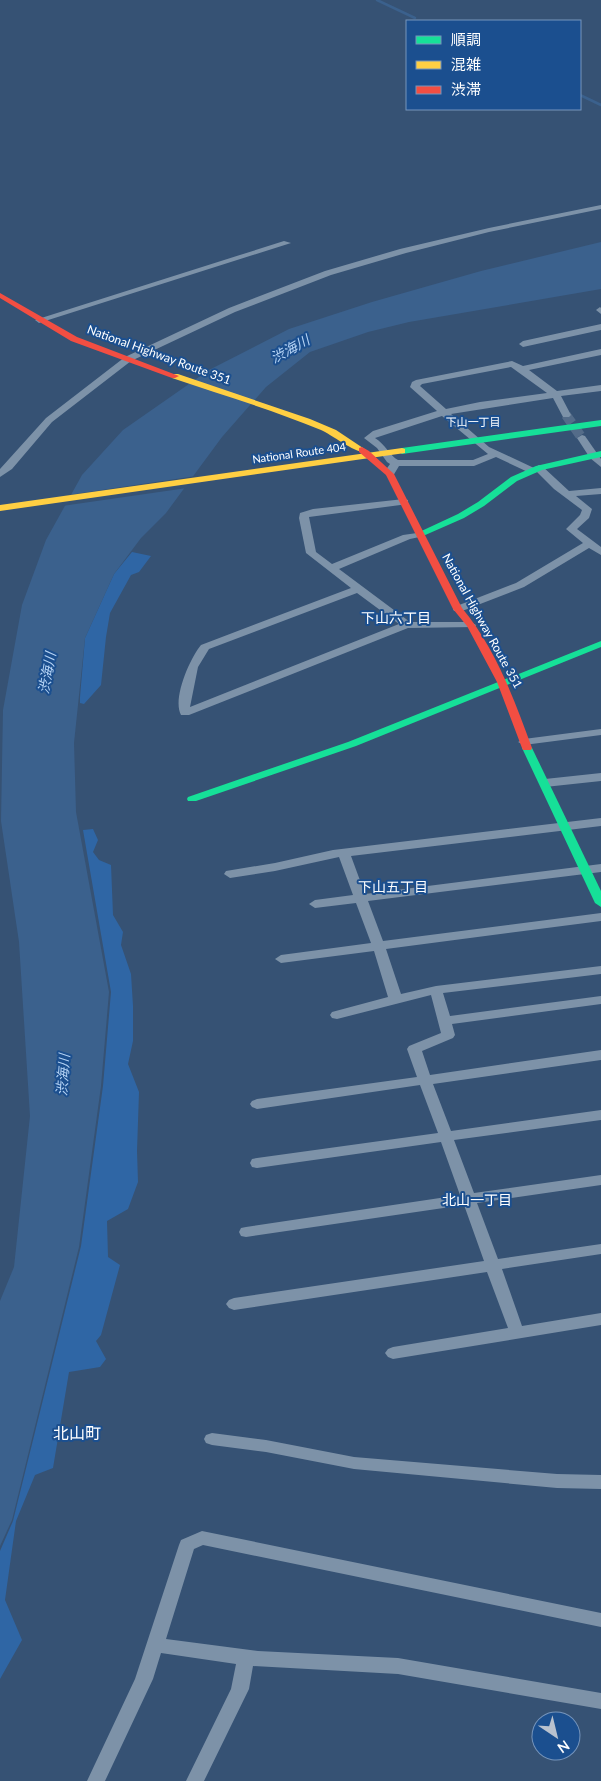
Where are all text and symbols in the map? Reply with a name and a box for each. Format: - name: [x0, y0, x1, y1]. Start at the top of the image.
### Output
- legend: [406, 20, 581, 110]
- text: 順調: [451, 30, 481, 48]
- text: 混雑: [451, 55, 481, 73]
- text: 渋滞: [451, 80, 481, 98]
- street label: National Highway Route 351: [85, 322, 233, 388]
- water label: 渋海川: [267, 330, 314, 366]
- district label: 下山一丁目: [446, 415, 501, 428]
- street label: National Route 404: [251, 439, 347, 466]
- street label: National Highway Route 351: [439, 551, 526, 691]
- district label: 下山六丁目: [361, 609, 431, 626]
- water label: 渋海川: [34, 649, 59, 695]
- district label: 下山五丁目: [358, 878, 428, 895]
- water label: 渋海川: [53, 1051, 73, 1097]
- district label: 北山一丁目: [442, 1191, 512, 1208]
- district label: 北山町: [53, 1423, 101, 1442]
- north arrow: [531, 1711, 581, 1761]
- text: N: [554, 1737, 573, 1757]

